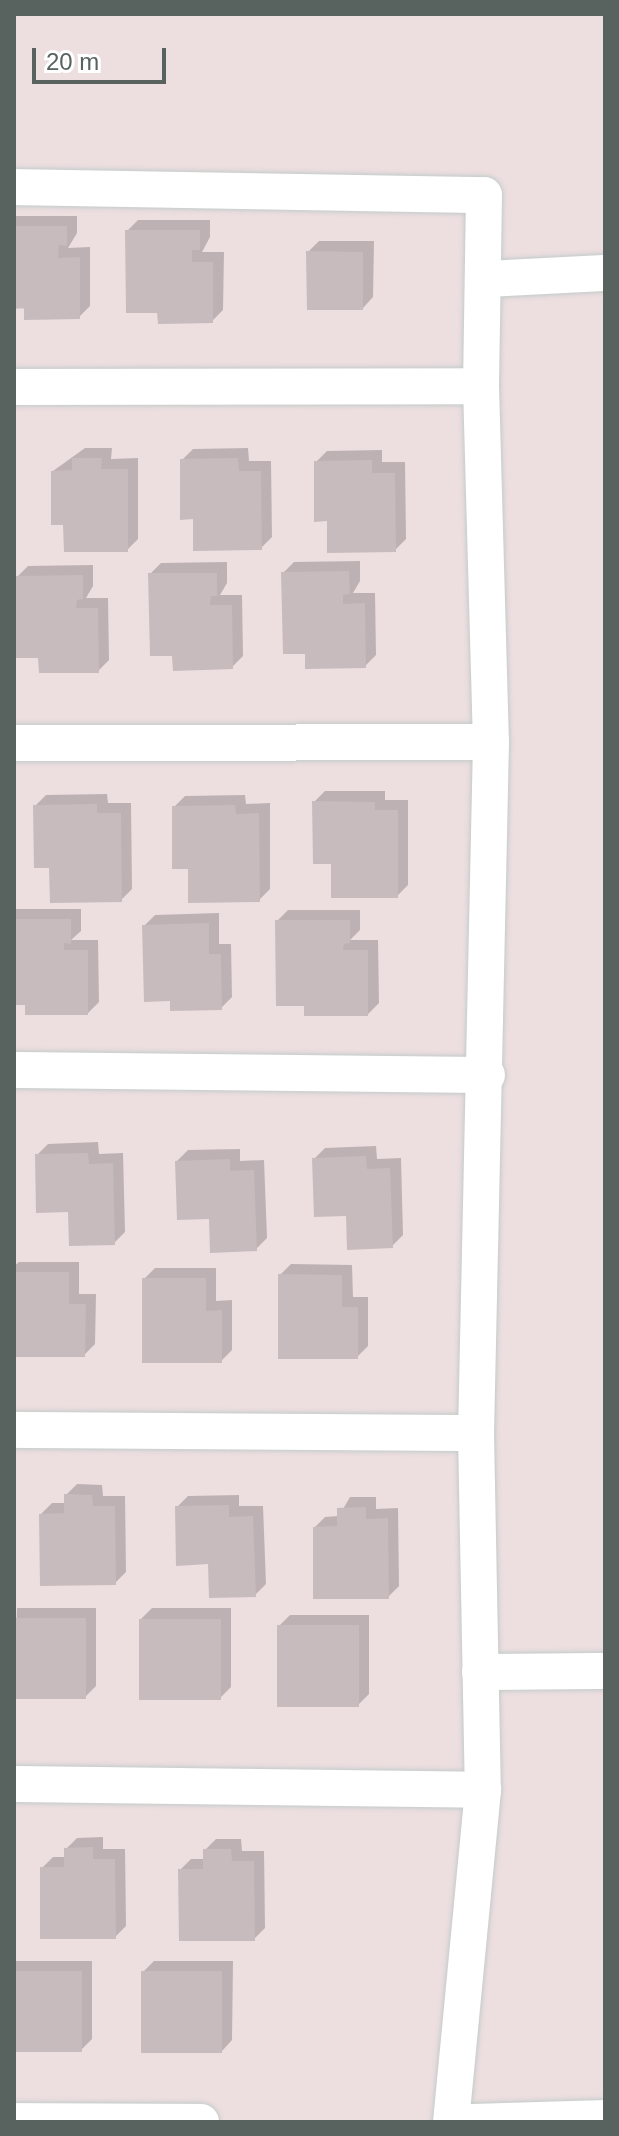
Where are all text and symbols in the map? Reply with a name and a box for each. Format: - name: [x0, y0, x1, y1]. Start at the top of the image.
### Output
- scale bar: [36, 32, 170, 82]
- text: 20 m: [46, 48, 99, 75]

